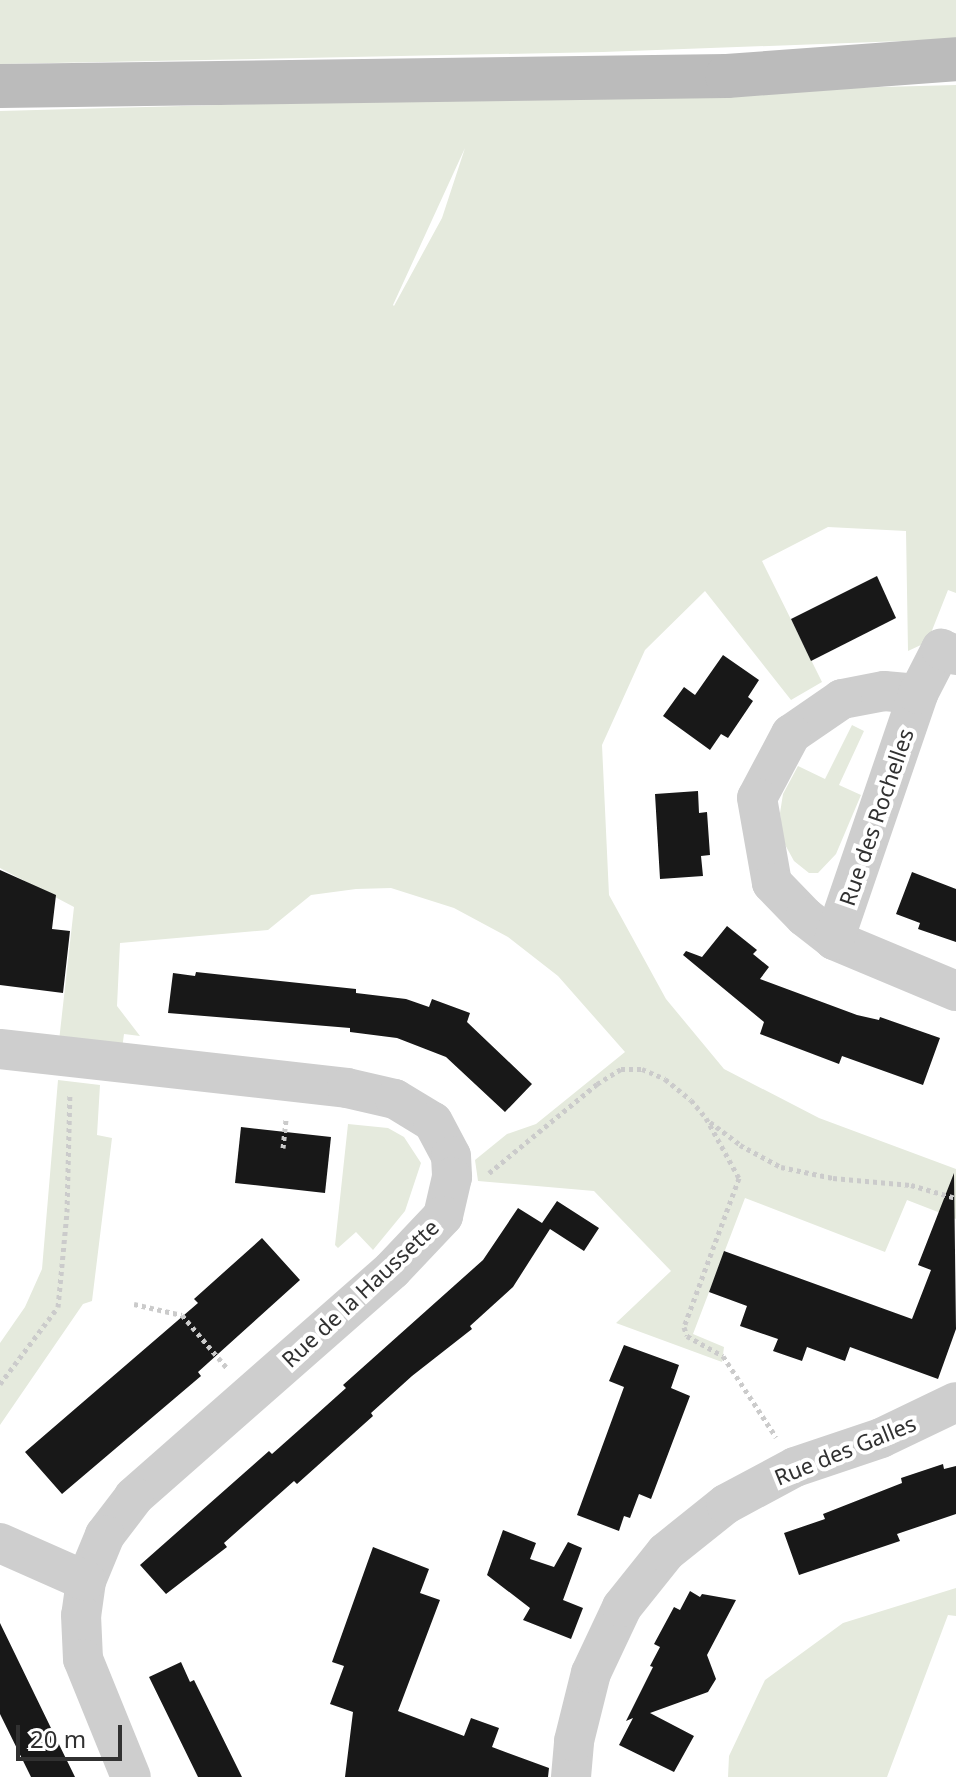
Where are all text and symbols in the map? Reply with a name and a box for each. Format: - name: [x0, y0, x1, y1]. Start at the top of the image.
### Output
- street label: Rue des Rochelles: [833, 725, 919, 909]
- street label: Rue de la Haussette: [276, 1214, 444, 1372]
- street label: Rue des Galles: [770, 1410, 920, 1490]
- scale bar: [20, 1709, 126, 1759]
- text: 20 m: [30, 1722, 86, 1755]

